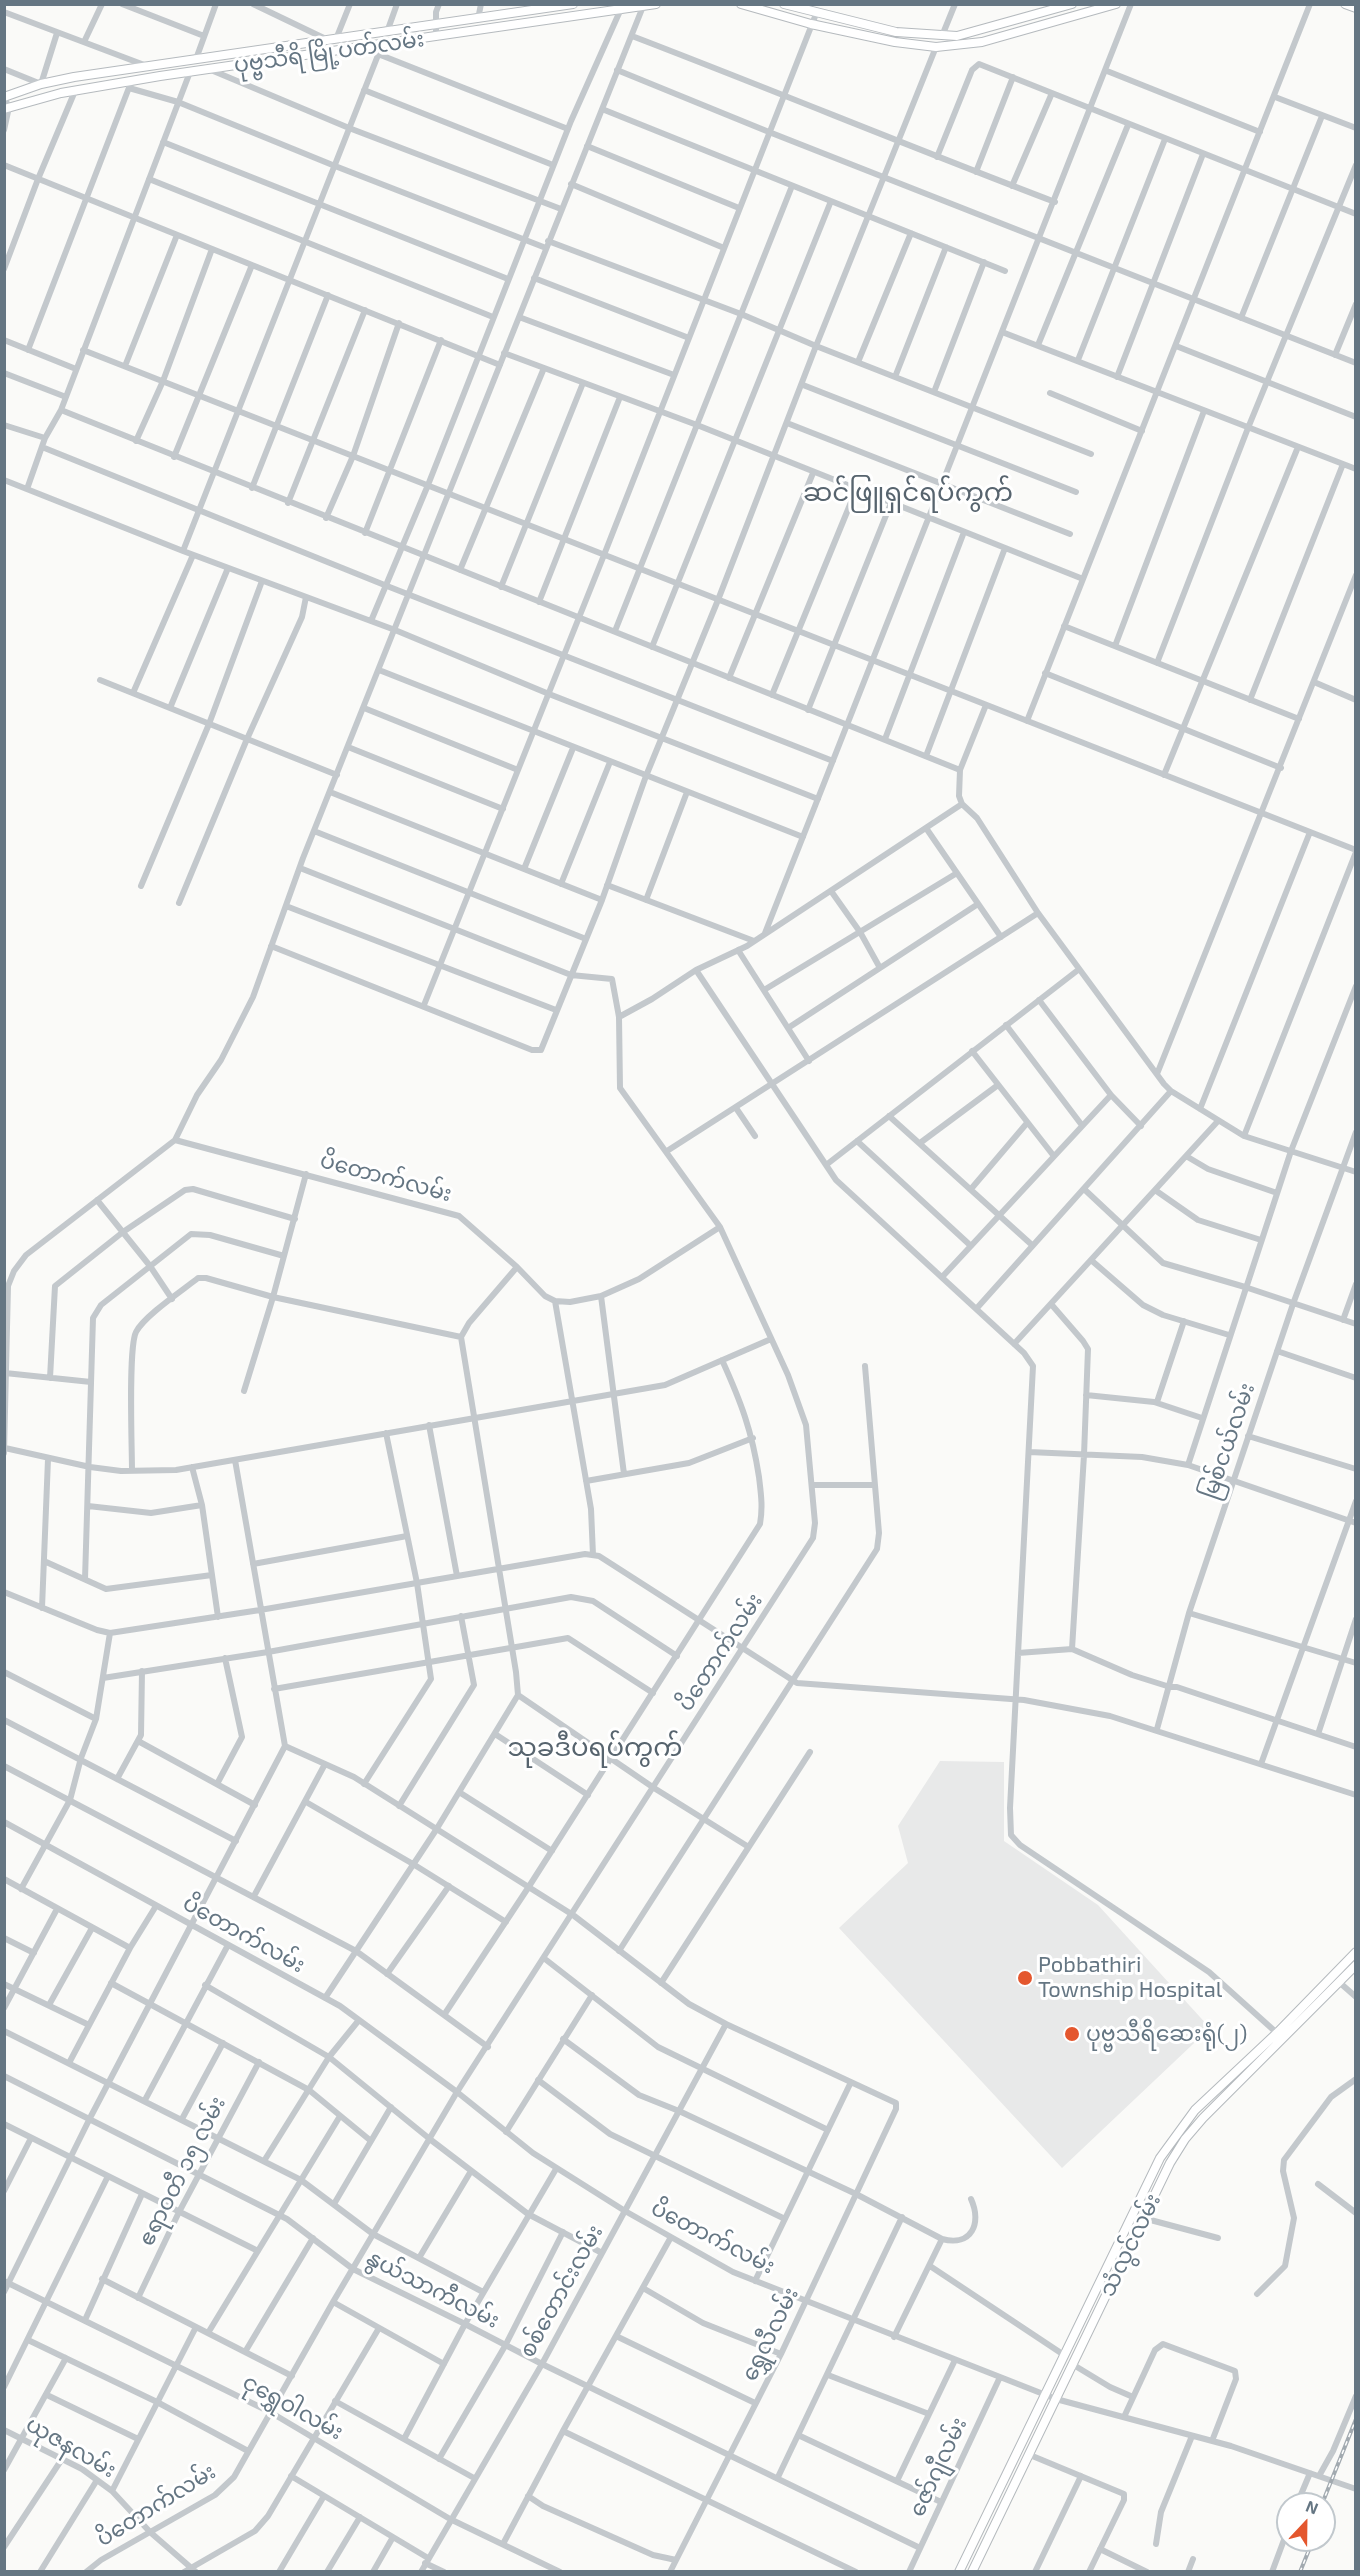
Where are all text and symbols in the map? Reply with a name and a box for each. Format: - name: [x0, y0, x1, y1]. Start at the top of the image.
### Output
- street label: ပုဗ္ဗသီရိ မြို့ပတ်လမ်း: [232, 26, 426, 78]
- district label: ဆင်ဖြူရှင်ရပ်ကွက်: [803, 476, 1013, 508]
- street label: ပိတောက်လမ်း: [317, 1147, 455, 1207]
- street label: မြစ်ငယ်လမ်း: [1196, 1379, 1260, 1503]
- street label: ပိတောက်လမ်း: [672, 1588, 768, 1716]
- district label: သုခဒီပရပ်ကွက်: [507, 1731, 683, 1763]
- street label: ပိတောက်လမ်း: [178, 1890, 310, 1978]
- place label: Pobbathiri Township Hospital: [1038, 1952, 1222, 2004]
- marker: Pobbathiri Township Hospital: [1016, 1969, 1034, 1987]
- place label: ပုဗ္ဗသီရိဆေးရုံ(၂): [1086, 2021, 1247, 2047]
- marker: ပုဗ္ဗသီရိဆေးရုံ(၂): [1063, 2025, 1081, 2043]
- street label: ဧရာဝတီ ၁၅ လမ်း: [133, 2092, 231, 2250]
- street label: သံလွင်လမ်း: [1094, 2189, 1166, 2301]
- street label: ပိတောက်လမ်း: [647, 2195, 779, 2279]
- street label: စစ်တောင်းလမ်း: [514, 2220, 608, 2362]
- street label: နွယ်သာကီလမ်း: [362, 2244, 504, 2334]
- street label: ရွှေလီလမ်း: [736, 2283, 804, 2385]
- street label: ငုရွှေဝါလမ်း: [238, 2369, 348, 2445]
- street label: ယုဇနလမ်း: [21, 2411, 121, 2483]
- street label: ဇော်ဂျီလမ်း: [904, 2413, 972, 2521]
- street label: ပိတောက်လမ်း: [92, 2458, 220, 2552]
- north arrow: [1276, 2492, 1336, 2552]
- text: N: [1303, 2496, 1321, 2518]

